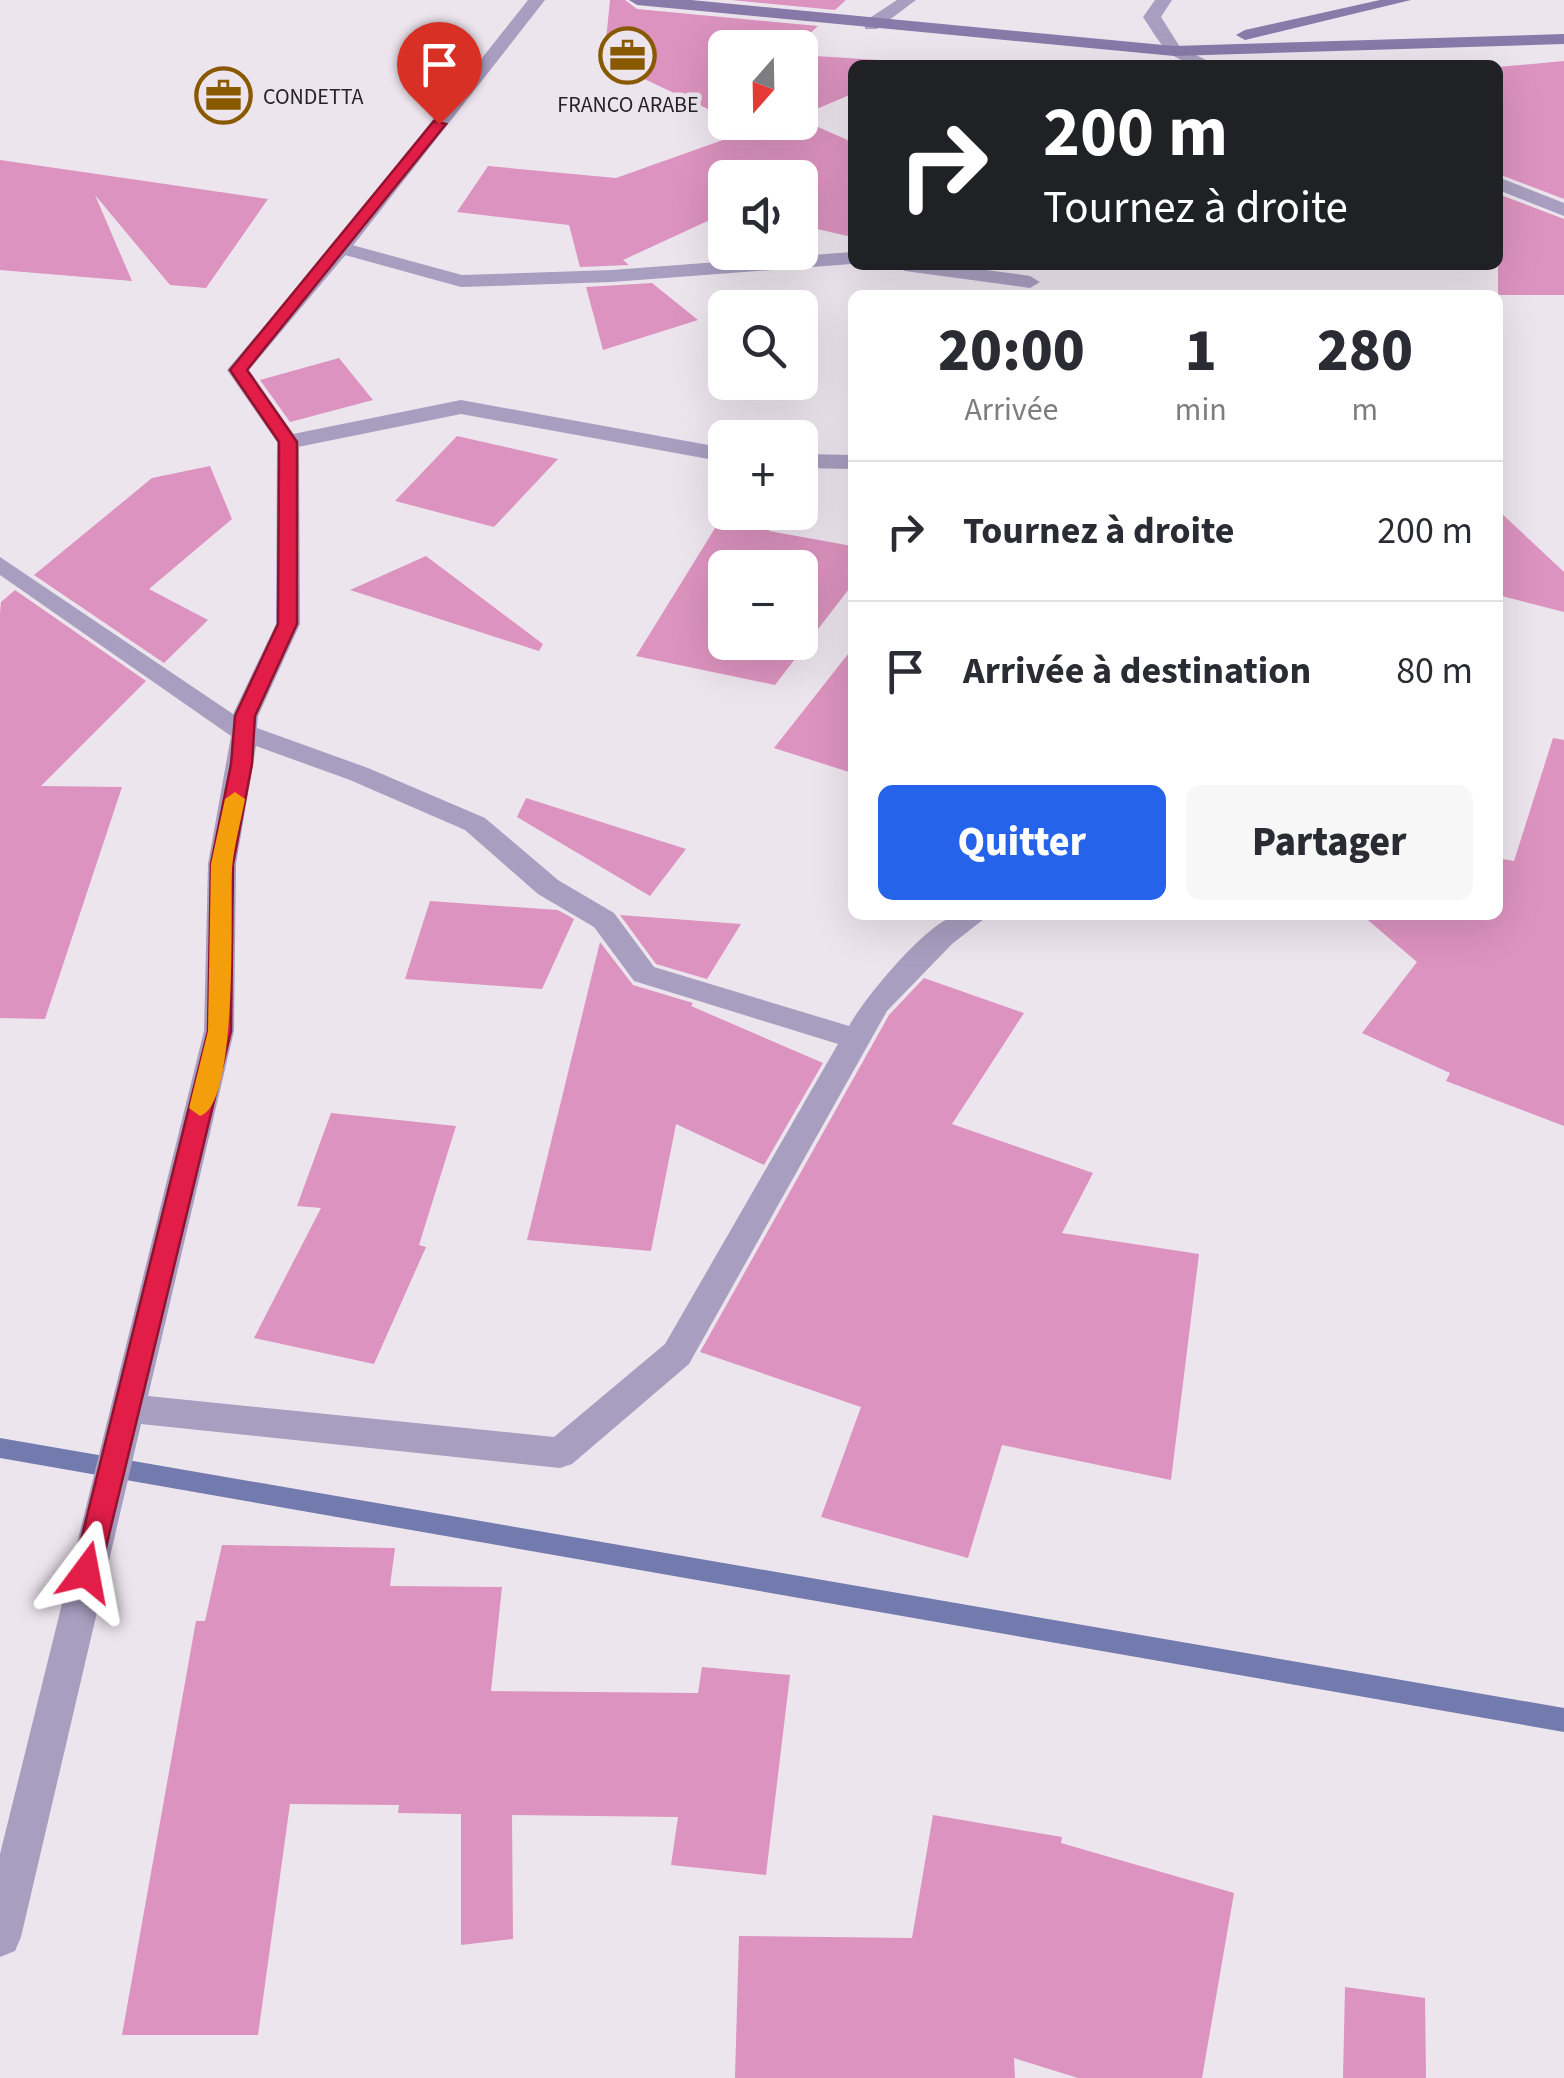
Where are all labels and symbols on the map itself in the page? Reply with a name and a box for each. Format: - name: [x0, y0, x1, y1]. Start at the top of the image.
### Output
- pin: [397, 22, 482, 125]
- office icon: FRANCO ARABE: [598, 26, 658, 86]
- north arrow: [708, 30, 818, 140]
- office icon: CONDETTA: [194, 66, 254, 126]
- place label: CONDETTA: [263, 81, 364, 113]
- place label: FRANCO ARABE: [557, 89, 699, 121]
- position arrow: [34, 1520, 138, 1624]

